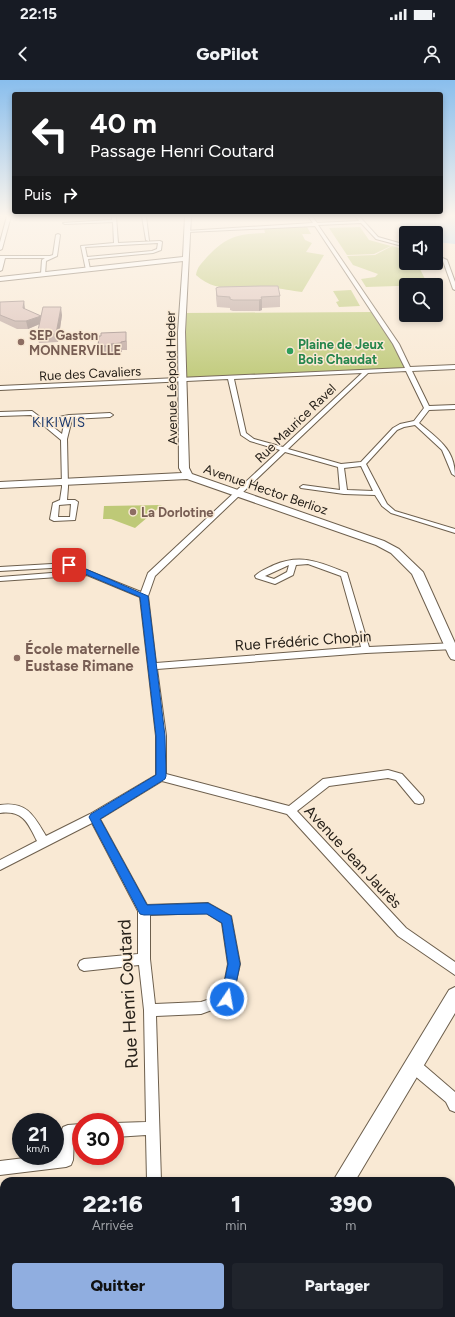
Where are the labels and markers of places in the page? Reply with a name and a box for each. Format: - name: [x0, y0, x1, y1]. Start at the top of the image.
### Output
- place label: SEP Gaston MONNERVILLE: [29, 328, 121, 358]
- marker: SEP Gaston MONNERVILLE: [16, 337, 26, 347]
- place label: Plaine de Jeux Bois Chaudat: [298, 337, 384, 367]
- marker: Plaine de Jeux Bois Chaudat: [285, 346, 295, 356]
- place label: La Dorlotine: [141, 505, 214, 520]
- marker: La Dorlotine: [128, 507, 138, 517]
- pin: [52, 548, 86, 582]
- place label: École maternelle Eustase Rimane: [25, 640, 140, 675]
- marker: École maternelle Eustase Rimane: [12, 653, 22, 663]

